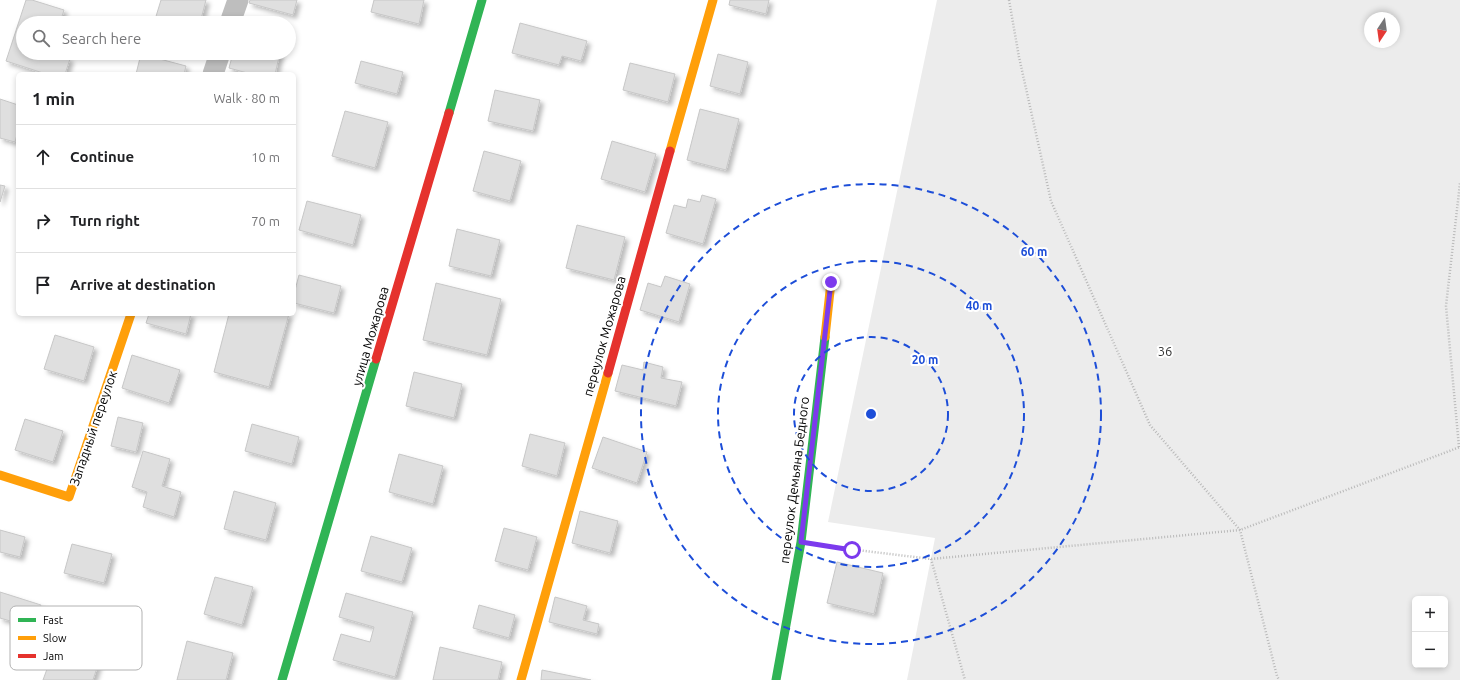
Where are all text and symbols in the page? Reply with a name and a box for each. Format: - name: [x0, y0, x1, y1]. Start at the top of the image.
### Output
- north arrow: [1364, 12, 1400, 48]
- search box: [16, 16, 296, 60]
- icon: search: [30, 27, 52, 49]
- text: Search here: [62, 30, 141, 47]
- text: 1 min: [32, 89, 75, 108]
- text: Walk · 80 m: [214, 91, 280, 105]
- icon: ahead: [32, 146, 54, 168]
- text: Continue: [70, 148, 134, 165]
- text: 10 m: [251, 150, 280, 164]
- icon: right: [32, 210, 54, 232]
- text: Turn right: [70, 212, 140, 229]
- text: 70 m: [251, 214, 280, 228]
- text: 60 m: [1021, 245, 1047, 258]
- route end: [822, 273, 840, 291]
- icon: arrive: [32, 274, 54, 296]
- street label: переулок Можарова: [580, 274, 628, 398]
- text: Arrive at destination: [70, 276, 216, 293]
- street label: улица Можарова: [349, 285, 391, 387]
- text: 40 m: [966, 299, 992, 312]
- park label: 36: [1158, 344, 1172, 358]
- text: 20 m: [912, 353, 938, 366]
- street label: Западный переулок: [67, 368, 119, 488]
- street label: переулок Демьяна Бедного: [777, 396, 811, 564]
- centre of rings: [864, 407, 878, 421]
- route start: [843, 541, 861, 559]
- map controls: [1412, 596, 1448, 668]
- button: +: [1412, 596, 1448, 632]
- legend: [10, 606, 142, 670]
- text: Fast: [43, 614, 64, 626]
- text: Slow: [43, 632, 67, 644]
- button: −: [1412, 632, 1448, 668]
- text: Jam: [43, 650, 64, 662]

